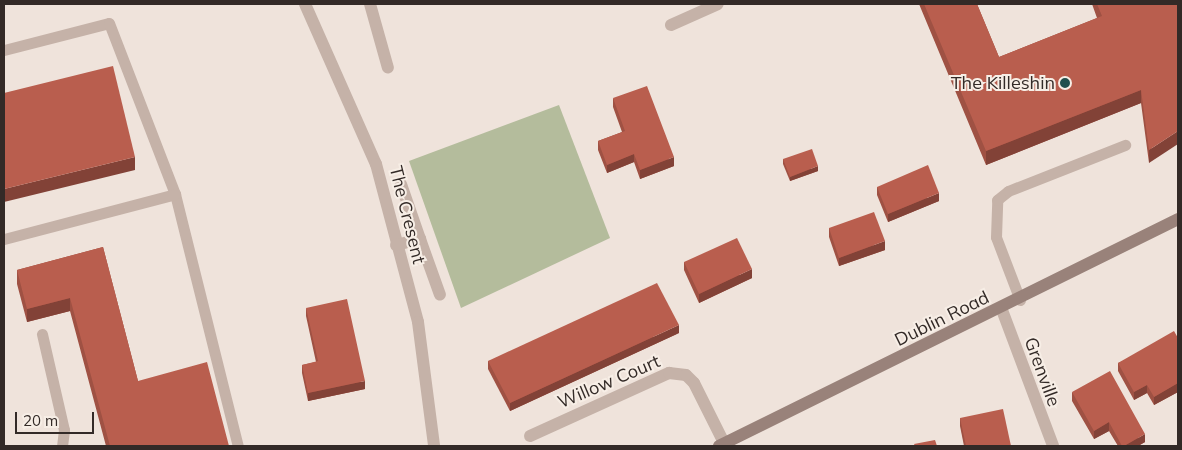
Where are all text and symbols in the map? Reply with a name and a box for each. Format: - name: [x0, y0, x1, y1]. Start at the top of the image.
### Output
- place label: The Killeshin: [951, 72, 1055, 94]
- marker: The Killeshin: [1059, 77, 1071, 89]
- street label: The Cresent: [384, 164, 430, 266]
- street label: Dublin Road: [891, 287, 993, 351]
- street label: Grenville: [1020, 334, 1064, 410]
- street label: Willow Court: [555, 351, 663, 413]
- scale bar: [18, 402, 96, 434]
- text: 20 m: [23, 411, 58, 430]

